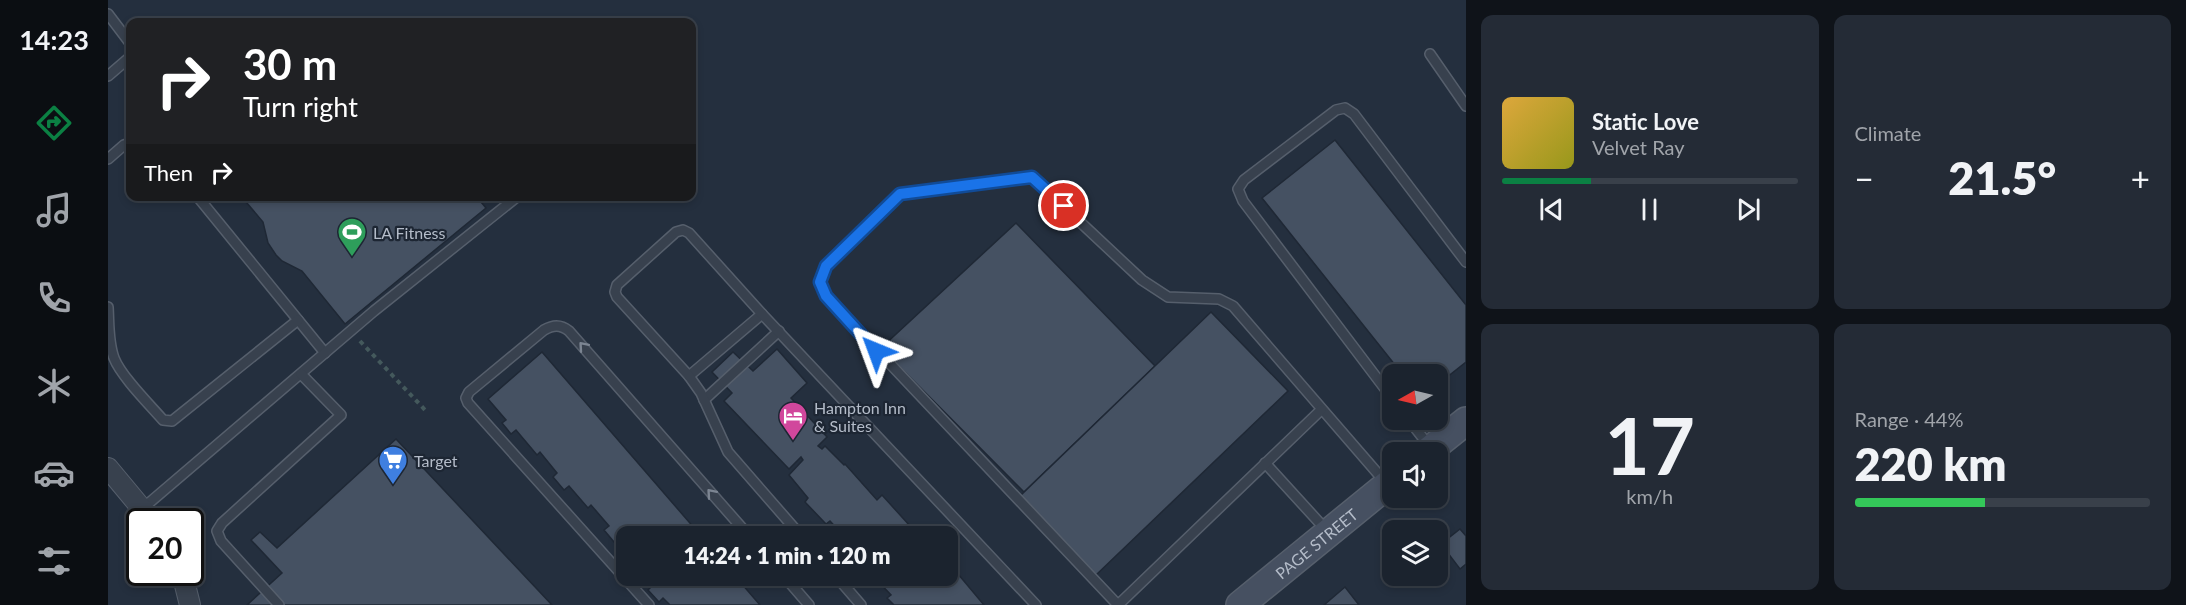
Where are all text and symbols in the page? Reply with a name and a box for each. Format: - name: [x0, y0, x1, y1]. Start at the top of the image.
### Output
- text: 14:23: [19, 23, 89, 56]
- text: 30 m: [243, 39, 337, 89]
- icon: right: [144, 42, 222, 120]
- text: Turn right: [243, 90, 358, 123]
- icon: directions: [33, 102, 75, 144]
- text: Static Love: [1592, 108, 1699, 135]
- text: Climate: [1855, 121, 1921, 145]
- text: Velvet Ray: [1592, 135, 1685, 159]
- text: 21.5°: [1948, 151, 2056, 205]
- icon: right: [205, 156, 238, 189]
- text: −: [1855, 158, 1874, 198]
- text: +: [2131, 158, 2150, 198]
- text: Then: [144, 159, 193, 186]
- pin: [1038, 180, 1089, 231]
- icon: music: [33, 189, 75, 231]
- icon: arrive: [1047, 189, 1080, 222]
- icon: previous: [1535, 193, 1568, 226]
- icon: pause: [1633, 193, 1666, 226]
- icon: next: [1732, 193, 1765, 226]
- sports icon: LA Fitness: [336, 216, 368, 258]
- place label: LA Fitness: [373, 223, 446, 242]
- icon: phone: [33, 277, 75, 319]
- position arrow: [844, 319, 908, 383]
- one-way arrow: [579, 342, 590, 353]
- north arrow: [1382, 364, 1448, 430]
- map controls: [1382, 364, 1448, 586]
- icon: climate: [33, 365, 75, 407]
- place label: Hampton Inn & Suites: [814, 398, 906, 435]
- text: 17: [1605, 398, 1695, 492]
- hotel icon: Hampton Inn & Suites: [777, 400, 809, 442]
- text: Range · 44%: [1855, 407, 1963, 431]
- text: 220 km: [1855, 437, 2007, 491]
- button: sound: [1382, 442, 1448, 508]
- supermarket icon: Target: [377, 444, 409, 486]
- place label: Target: [414, 451, 458, 470]
- icon: car: [33, 452, 75, 494]
- text: km/h: [1626, 484, 1673, 508]
- one-way arrow: [707, 489, 718, 500]
- street label: PAGE STREET: [1271, 504, 1361, 582]
- speed limit sign: 20: [126, 508, 204, 586]
- button: layers: [1382, 520, 1448, 586]
- icon: filters: [33, 540, 75, 582]
- text: 14:24 · 1 min · 120 m: [684, 542, 890, 569]

